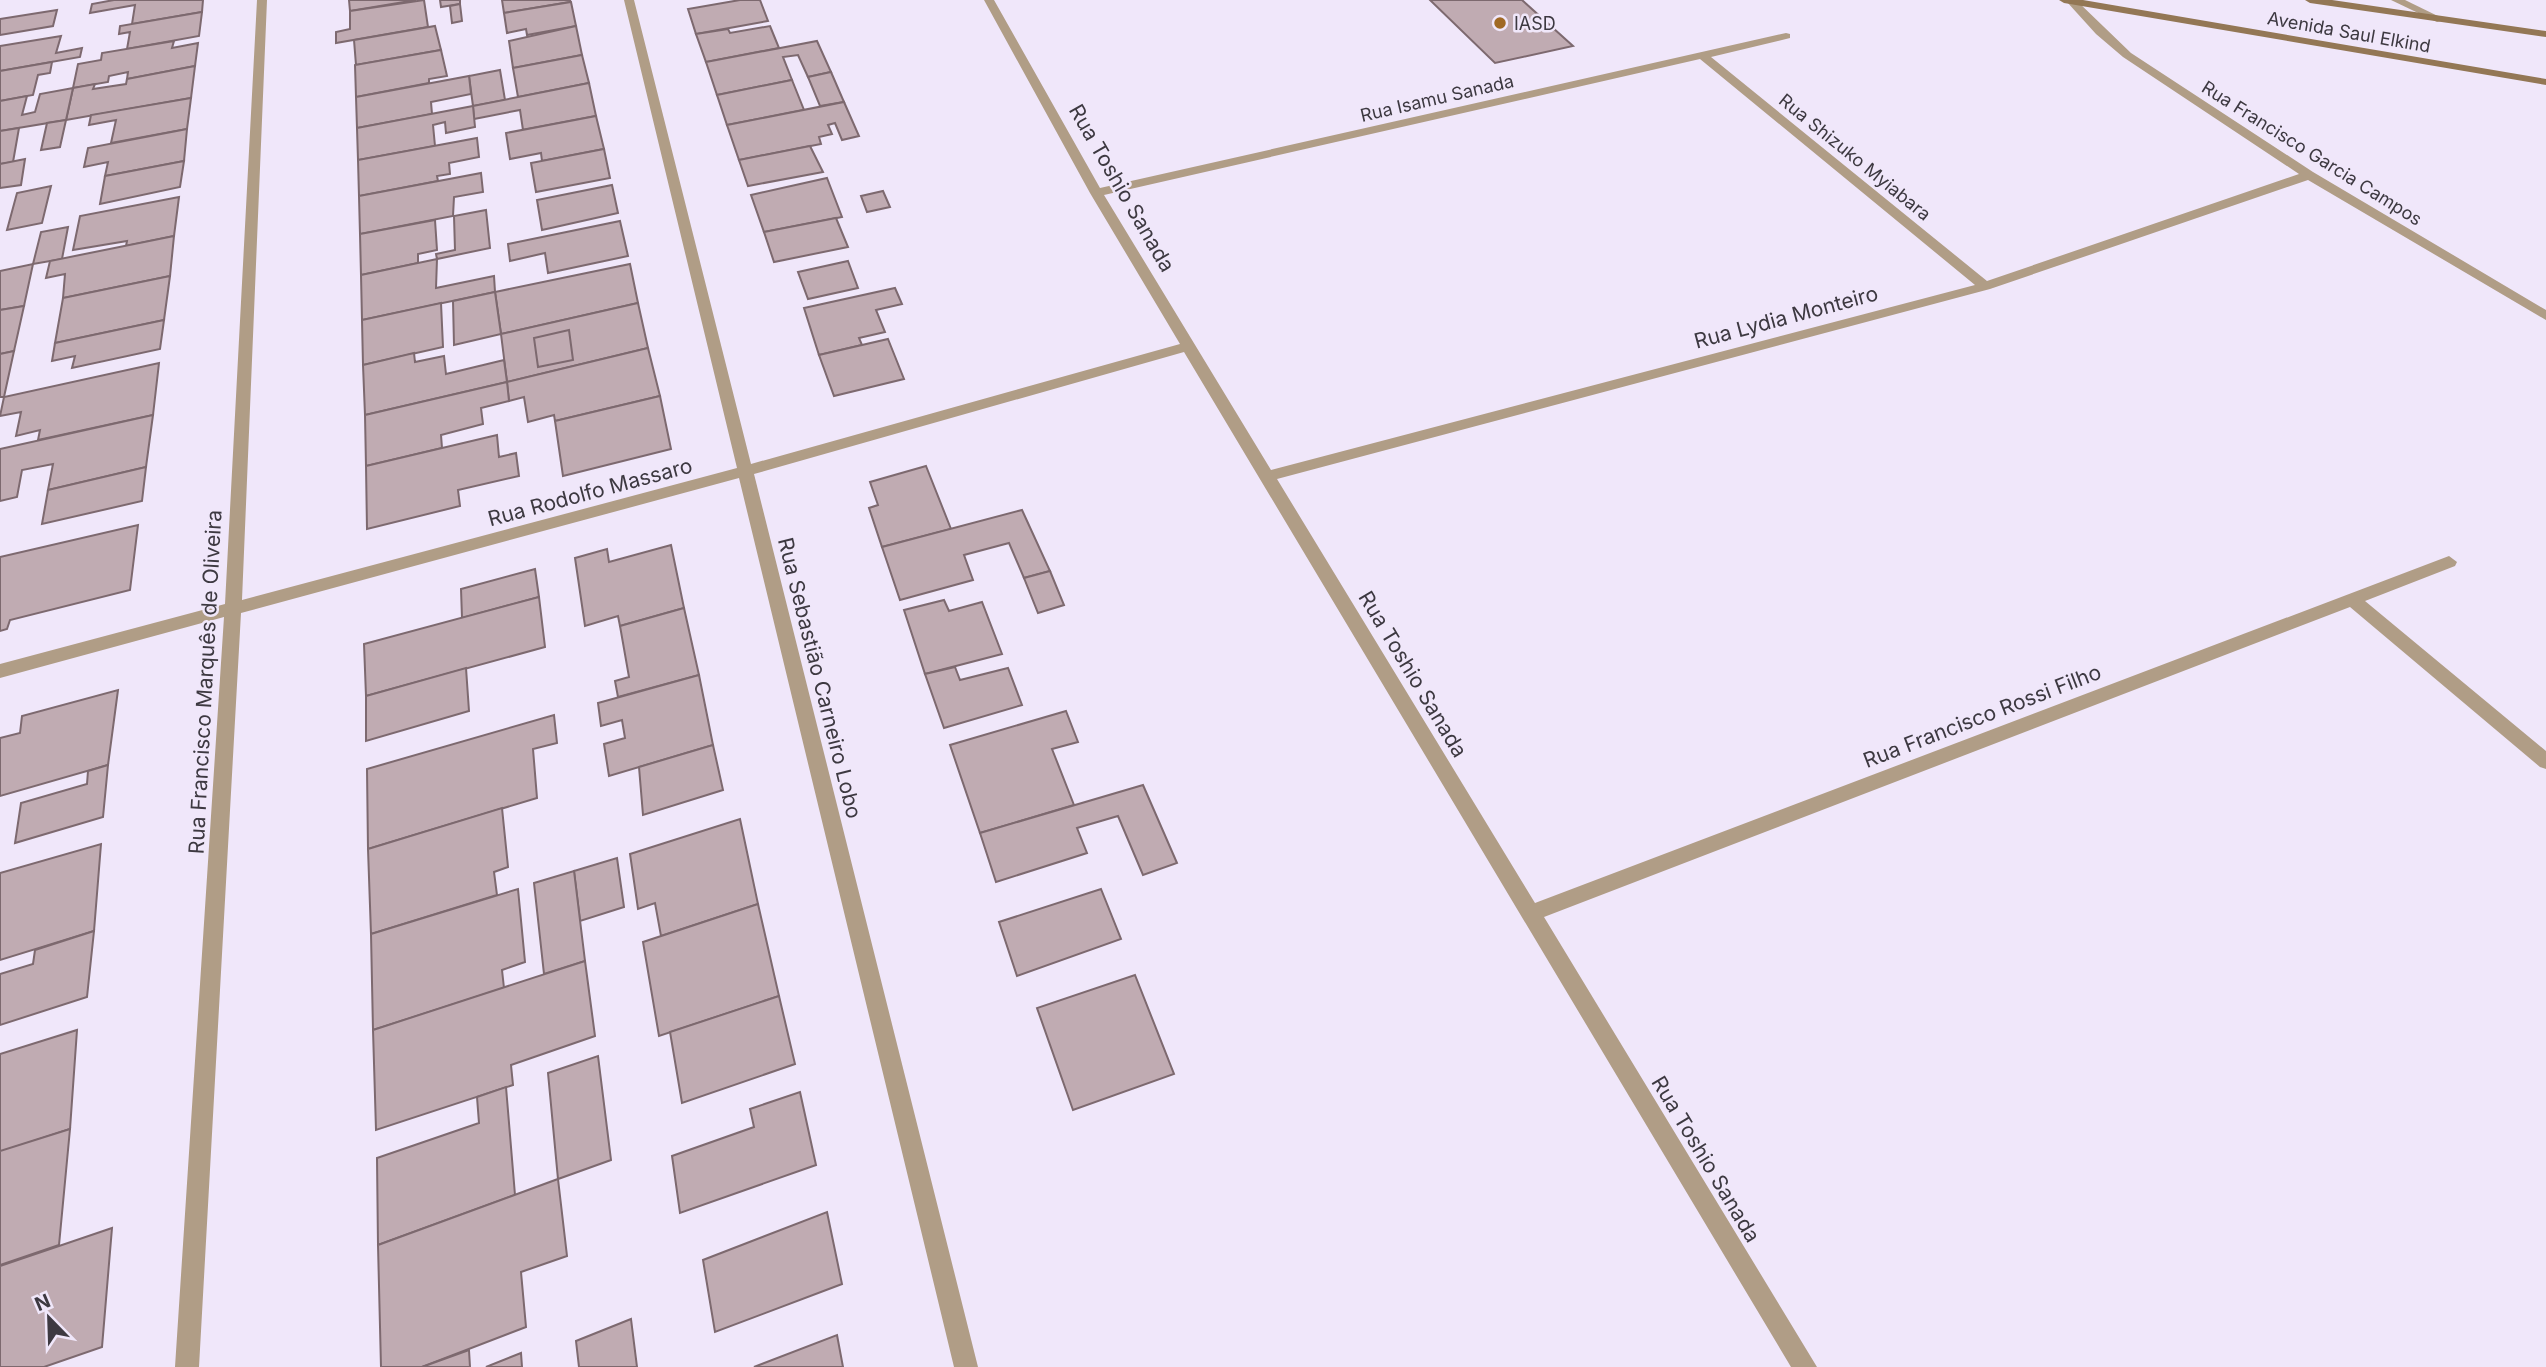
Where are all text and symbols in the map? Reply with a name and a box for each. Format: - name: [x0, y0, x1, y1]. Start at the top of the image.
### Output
- street label: Avenida Saul Elkind: [2266, 7, 2432, 57]
- place label: IASD: [1514, 13, 1556, 34]
- marker: IASD: [1492, 15, 1508, 31]
- street label: Rua Isamu Sanada: [1358, 70, 1516, 126]
- street label: Rua Francisco Garcia Campos: [2198, 76, 2426, 230]
- street label: Rua Shizuko Myiabara: [1775, 89, 1935, 225]
- street label: Rua Toshio Sanada: [1064, 100, 1180, 276]
- street label: Rua Lydia Monteiro: [1691, 280, 1881, 354]
- street label: Rua Rodolfo Massaro: [485, 453, 695, 531]
- street label: Rua Francisco Marquês de Oliveira: [183, 509, 227, 855]
- street label: Rua Sebastião Carneiro Lobo: [773, 535, 867, 821]
- street label: Rua Toshio Sanada: [1354, 586, 1472, 762]
- street label: Rua Francisco Rossi Filho: [1860, 659, 2104, 773]
- street label: Rua Toshio Sanada: [1647, 1071, 1765, 1247]
- north arrow: [14, 1283, 84, 1353]
- text: N: [31, 1289, 54, 1316]

